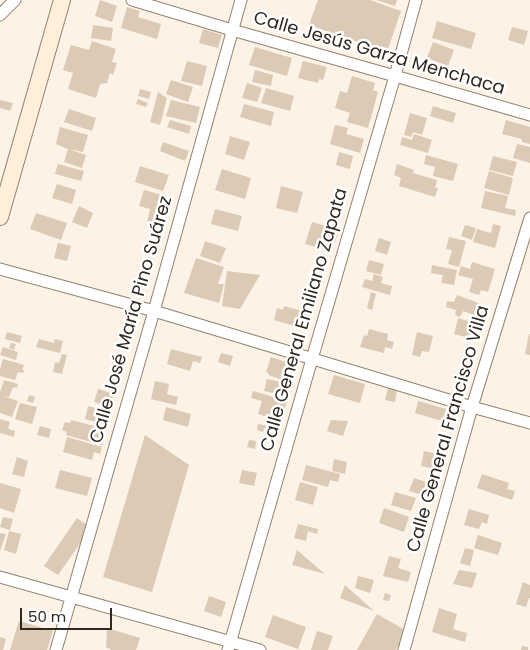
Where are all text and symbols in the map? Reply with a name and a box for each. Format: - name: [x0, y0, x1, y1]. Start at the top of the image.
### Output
- street label: Calle Jesús Garza Menchaca: [251, 8, 507, 100]
- street label: Calle General Emiliano Zapata: [257, 186, 353, 454]
- street label: Calle José María Pino Suárez: [86, 194, 178, 446]
- street label: Calle General Francisco Villa: [403, 303, 495, 555]
- scale bar: [22, 598, 115, 630]
- text: 50 m: [28, 606, 66, 627]

